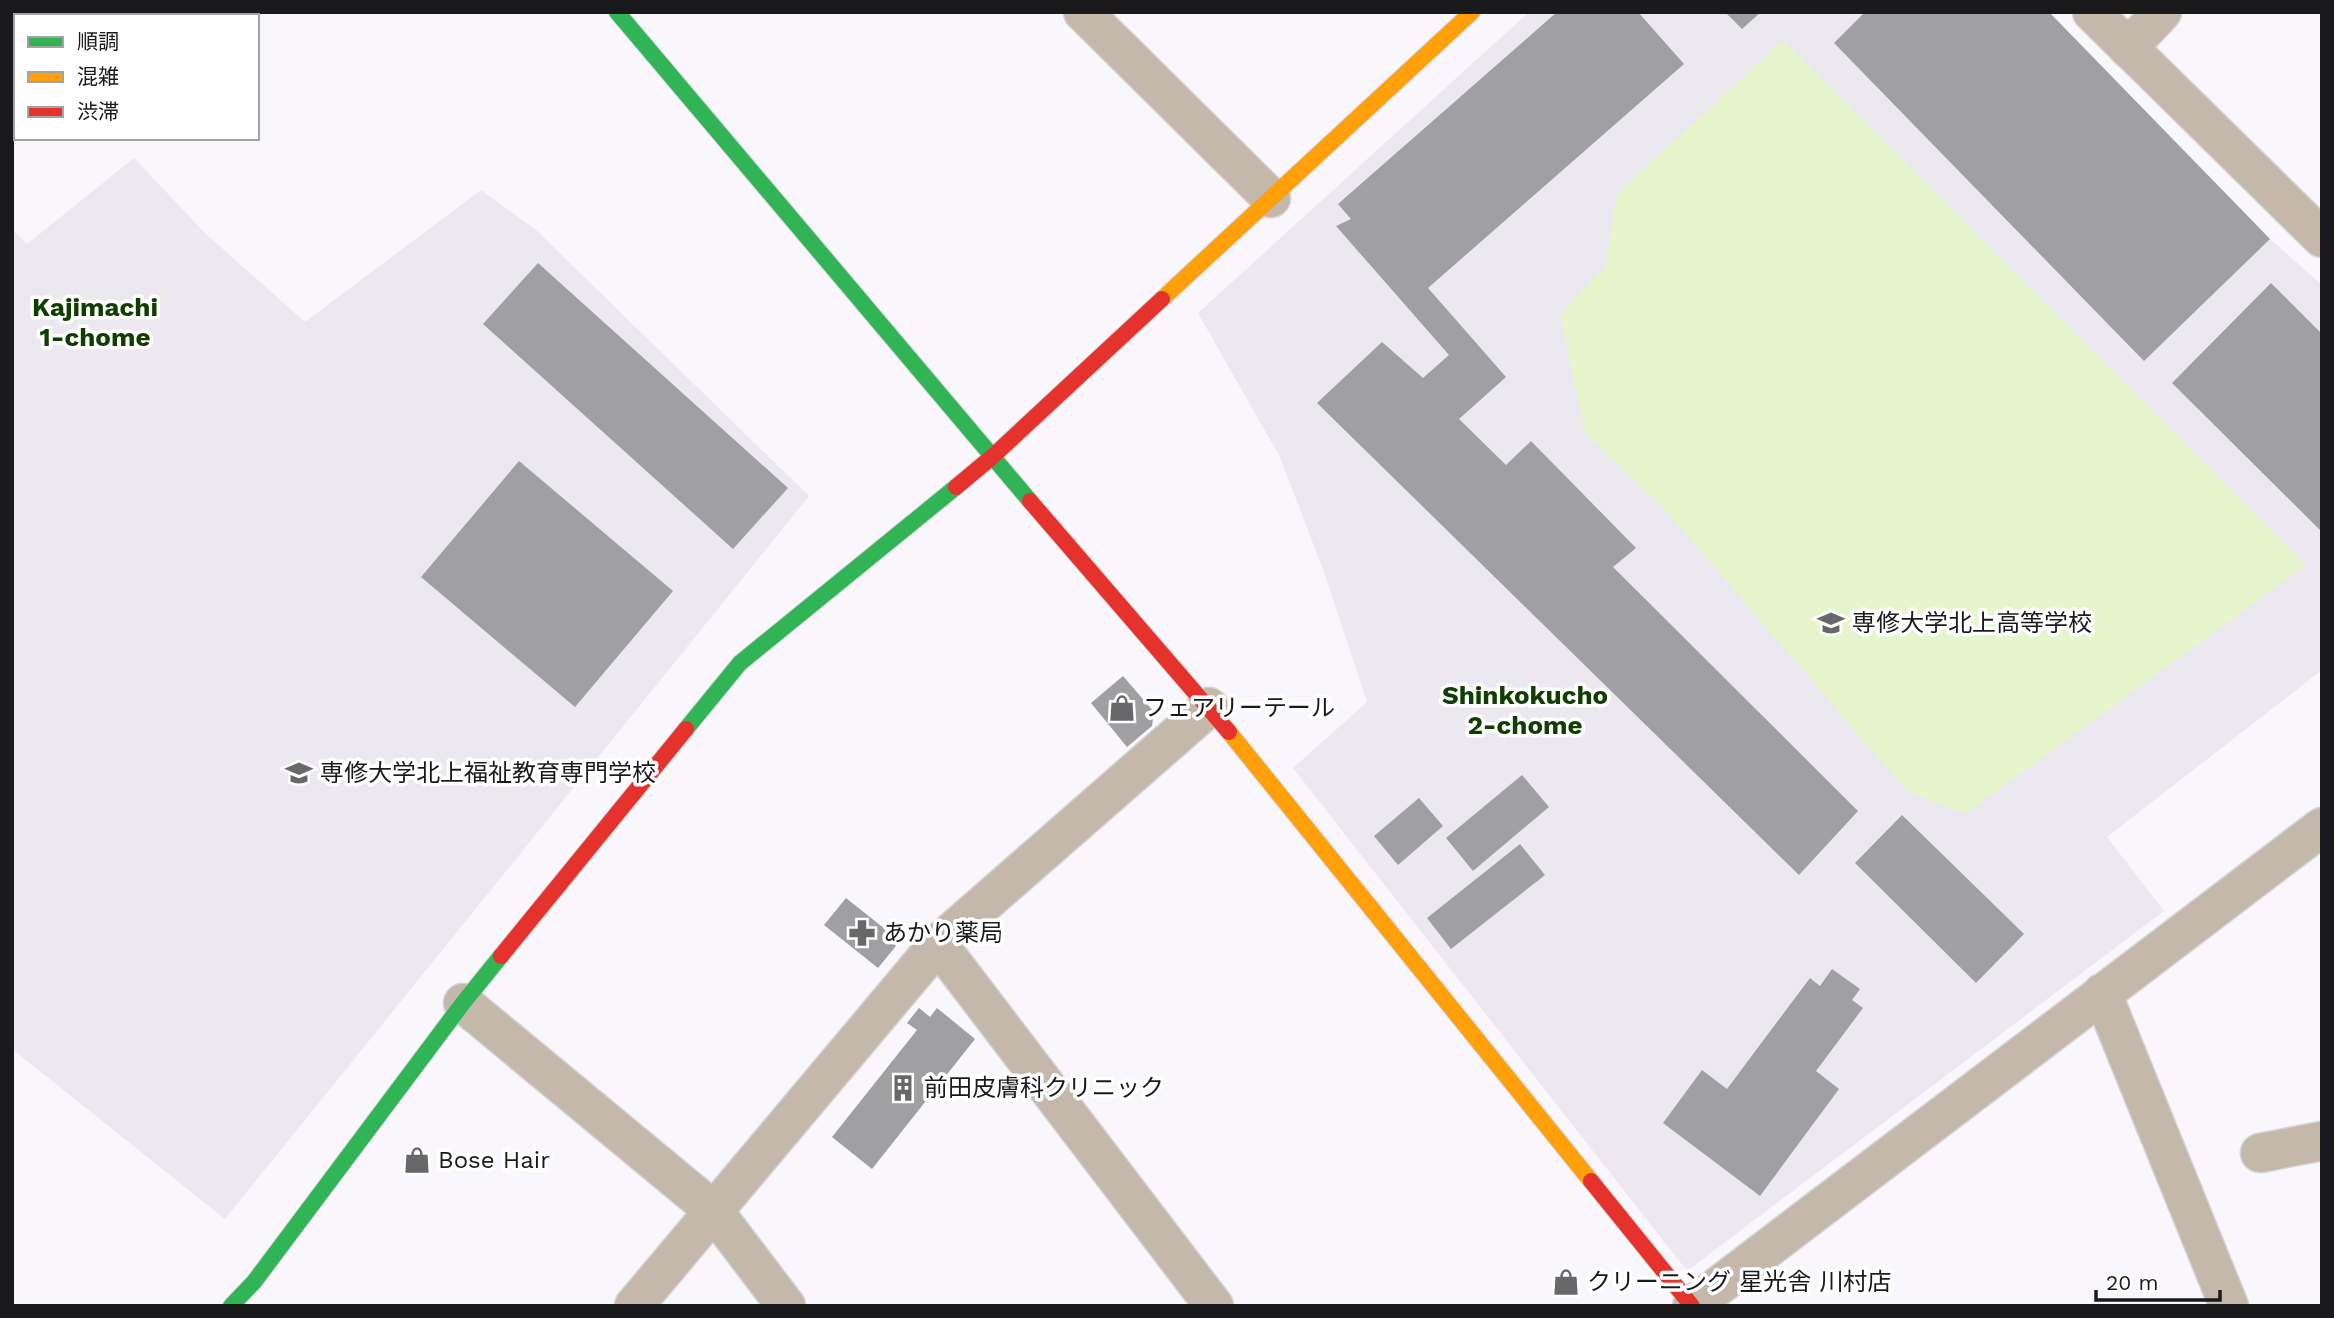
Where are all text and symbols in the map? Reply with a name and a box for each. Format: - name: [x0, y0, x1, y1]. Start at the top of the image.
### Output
- legend: [14, 14, 259, 140]
- text: 順調: [77, 29, 119, 54]
- text: 混雑: [77, 64, 119, 89]
- text: 渋滞: [77, 99, 119, 124]
- district label: Kajimachi 1-chome: [32, 292, 158, 352]
- school or university icon: 専修大学北上高等学校: [1816, 608, 1846, 638]
- place label: 専修大学北上高等学校: [1852, 609, 2092, 637]
- district label: Shinkokucho 2-chome: [1442, 680, 1608, 740]
- shop icon: フェアリーテール: [1107, 693, 1137, 723]
- place label: フェアリーテール: [1143, 694, 1335, 722]
- school or university icon: 専修大学北上福祉教育専門学校: [284, 758, 314, 788]
- place label: 専修大学北上福祉教育専門学校: [320, 759, 656, 787]
- pharmacy icon: あかり薬局: [847, 918, 877, 948]
- place label: あかり薬局: [883, 919, 1003, 947]
- building icon: 前田皮膚科クリニック: [888, 1073, 918, 1103]
- place label: 前田皮膚科クリニック: [924, 1074, 1164, 1102]
- shop icon: Bose Hair: [402, 1145, 432, 1175]
- place label: Bose Hair: [438, 1146, 550, 1174]
- scale bar: [2096, 1258, 2220, 1302]
- shop icon: クリーニング 星光舎 川村店: [1551, 1267, 1581, 1297]
- place label: クリーニング 星光舎 川村店: [1587, 1268, 1891, 1296]
- text: 20 m: [2106, 1270, 2158, 1295]

